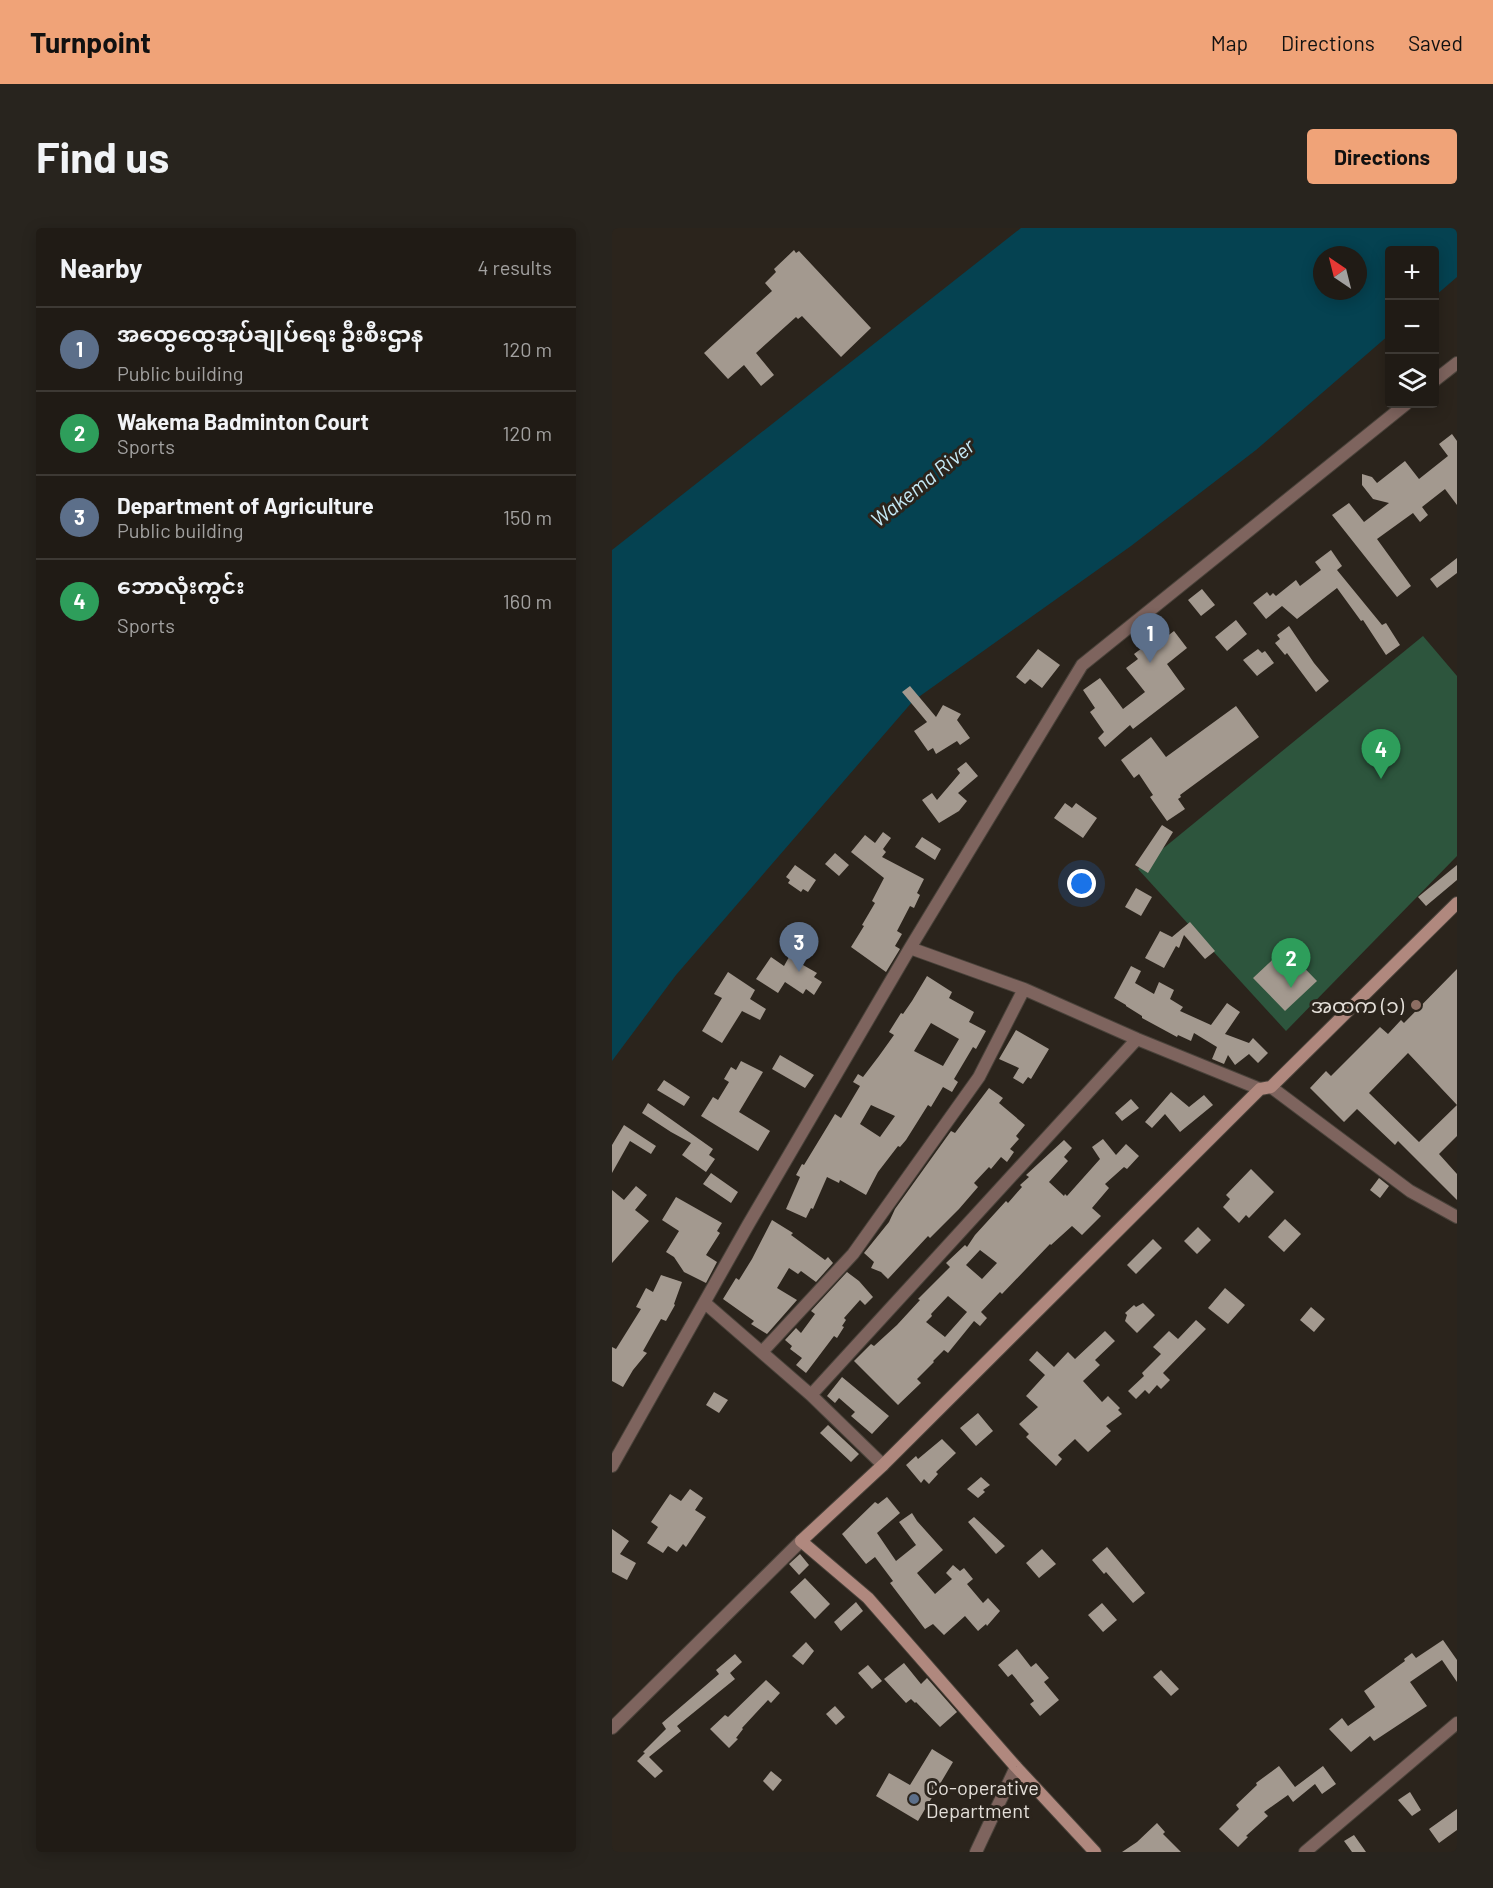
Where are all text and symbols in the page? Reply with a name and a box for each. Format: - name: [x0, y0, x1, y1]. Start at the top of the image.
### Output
- text: Turnpoint: [30, 25, 151, 59]
- text: Map: [1211, 30, 1248, 55]
- text: Directions: [1281, 30, 1375, 55]
- text: Saved: [1408, 30, 1463, 55]
- button: Directions: [1307, 129, 1457, 184]
- text: Find us: [36, 131, 169, 181]
- north arrow: [1313, 246, 1367, 300]
- map controls: [1385, 246, 1439, 408]
- button: +: [1385, 246, 1439, 300]
- text: Nearby: [60, 252, 142, 283]
- text: 4 results: [477, 255, 552, 279]
- button: −: [1385, 300, 1439, 354]
- text: အထွေထွေအုပ်ချုပ်ရေး ဦးစီးဌာန: [117, 320, 423, 346]
- text: 1: [76, 337, 83, 361]
- text: 120 m: [502, 337, 552, 361]
- button: layers: [1385, 354, 1439, 408]
- text: Public building: [117, 361, 243, 385]
- text: Wakema Badminton Court: [117, 408, 369, 434]
- text: 2: [74, 421, 85, 445]
- text: 120 m: [502, 421, 552, 445]
- water label: Wakema River: [865, 432, 979, 531]
- text: Sports: [117, 434, 175, 458]
- text: Department of Agriculture: [117, 492, 374, 518]
- text: 3: [74, 505, 85, 529]
- text: 150 m: [503, 505, 552, 529]
- text: Public building: [117, 518, 243, 542]
- text: ဘောလုံးကွင်း: [117, 572, 245, 598]
- text: 4: [73, 589, 86, 613]
- text: 160 m: [503, 589, 552, 613]
- text: Sports: [117, 613, 175, 637]
- pin: 1: [1130, 614, 1170, 663]
- pin: 4: [1362, 730, 1400, 779]
- your location: [1067, 869, 1096, 898]
- pin: 3: [780, 922, 819, 972]
- pin: 2: [1272, 938, 1310, 988]
- place label: အထက (၁): [1311, 993, 1405, 1017]
- marker: အထက (၁): [1409, 998, 1423, 1012]
- place label: Co-operative Department: [926, 1775, 1039, 1822]
- marker: Co-operative Department: [907, 1792, 921, 1806]

